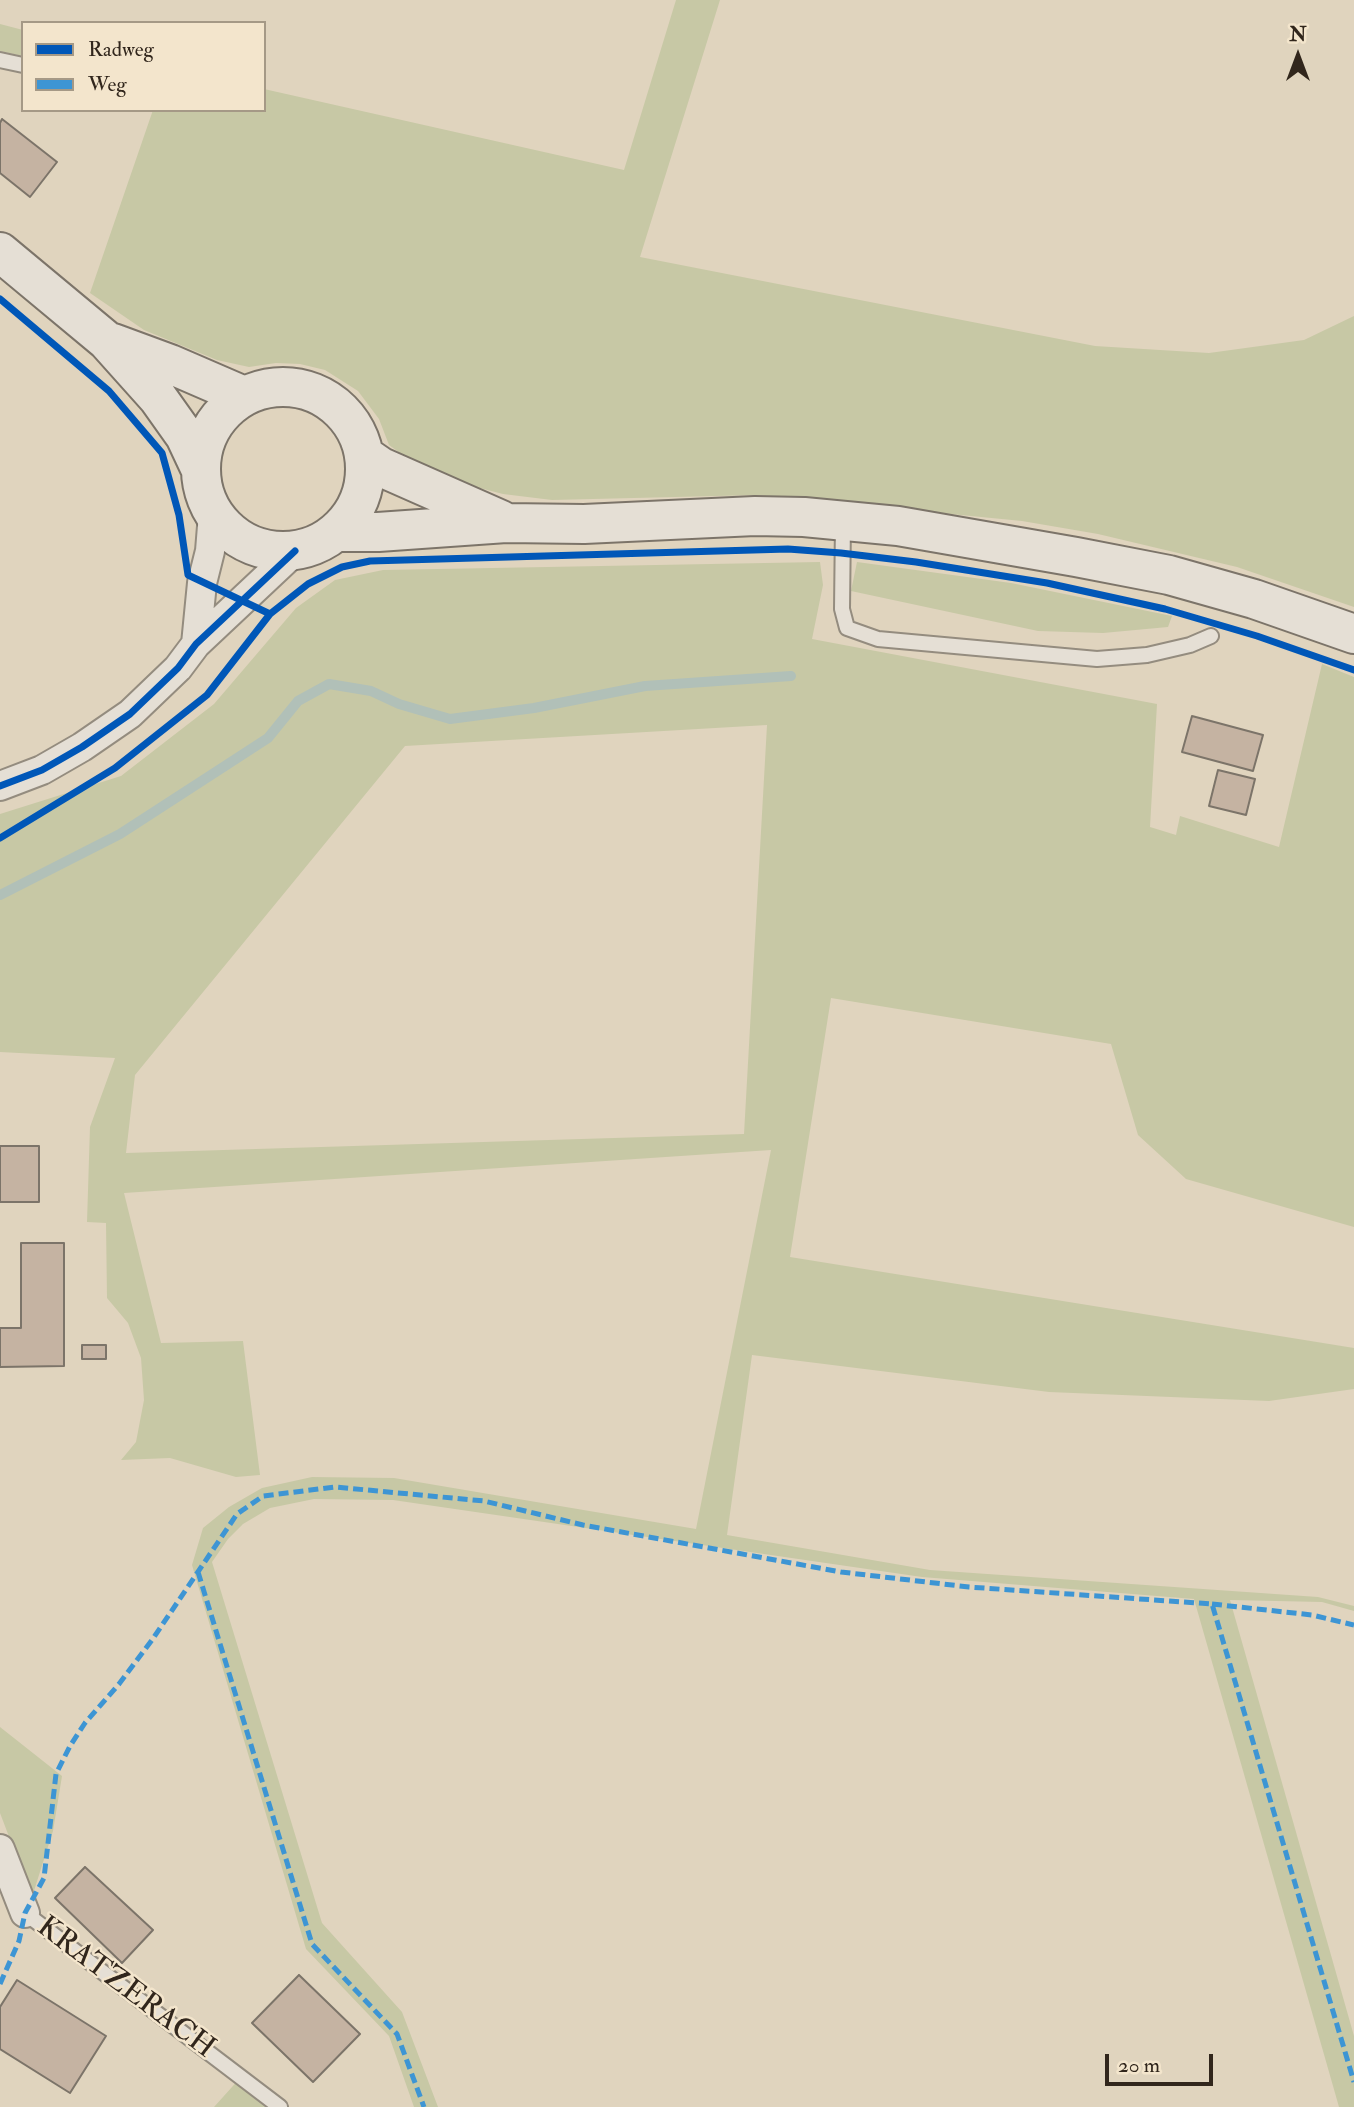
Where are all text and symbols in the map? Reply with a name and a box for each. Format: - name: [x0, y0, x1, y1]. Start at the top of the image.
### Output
- legend: [21, 21, 266, 112]
- north arrow: [1263, 21, 1333, 91]
- text: N: [1289, 23, 1307, 47]
- text: Radweg: [88, 36, 154, 63]
- text: Weg: [88, 71, 127, 98]
- street label: KRATZERACH: [29, 1910, 221, 2068]
- scale bar: [1109, 2040, 1218, 2084]
- text: 20 m: [1118, 2052, 1160, 2079]

